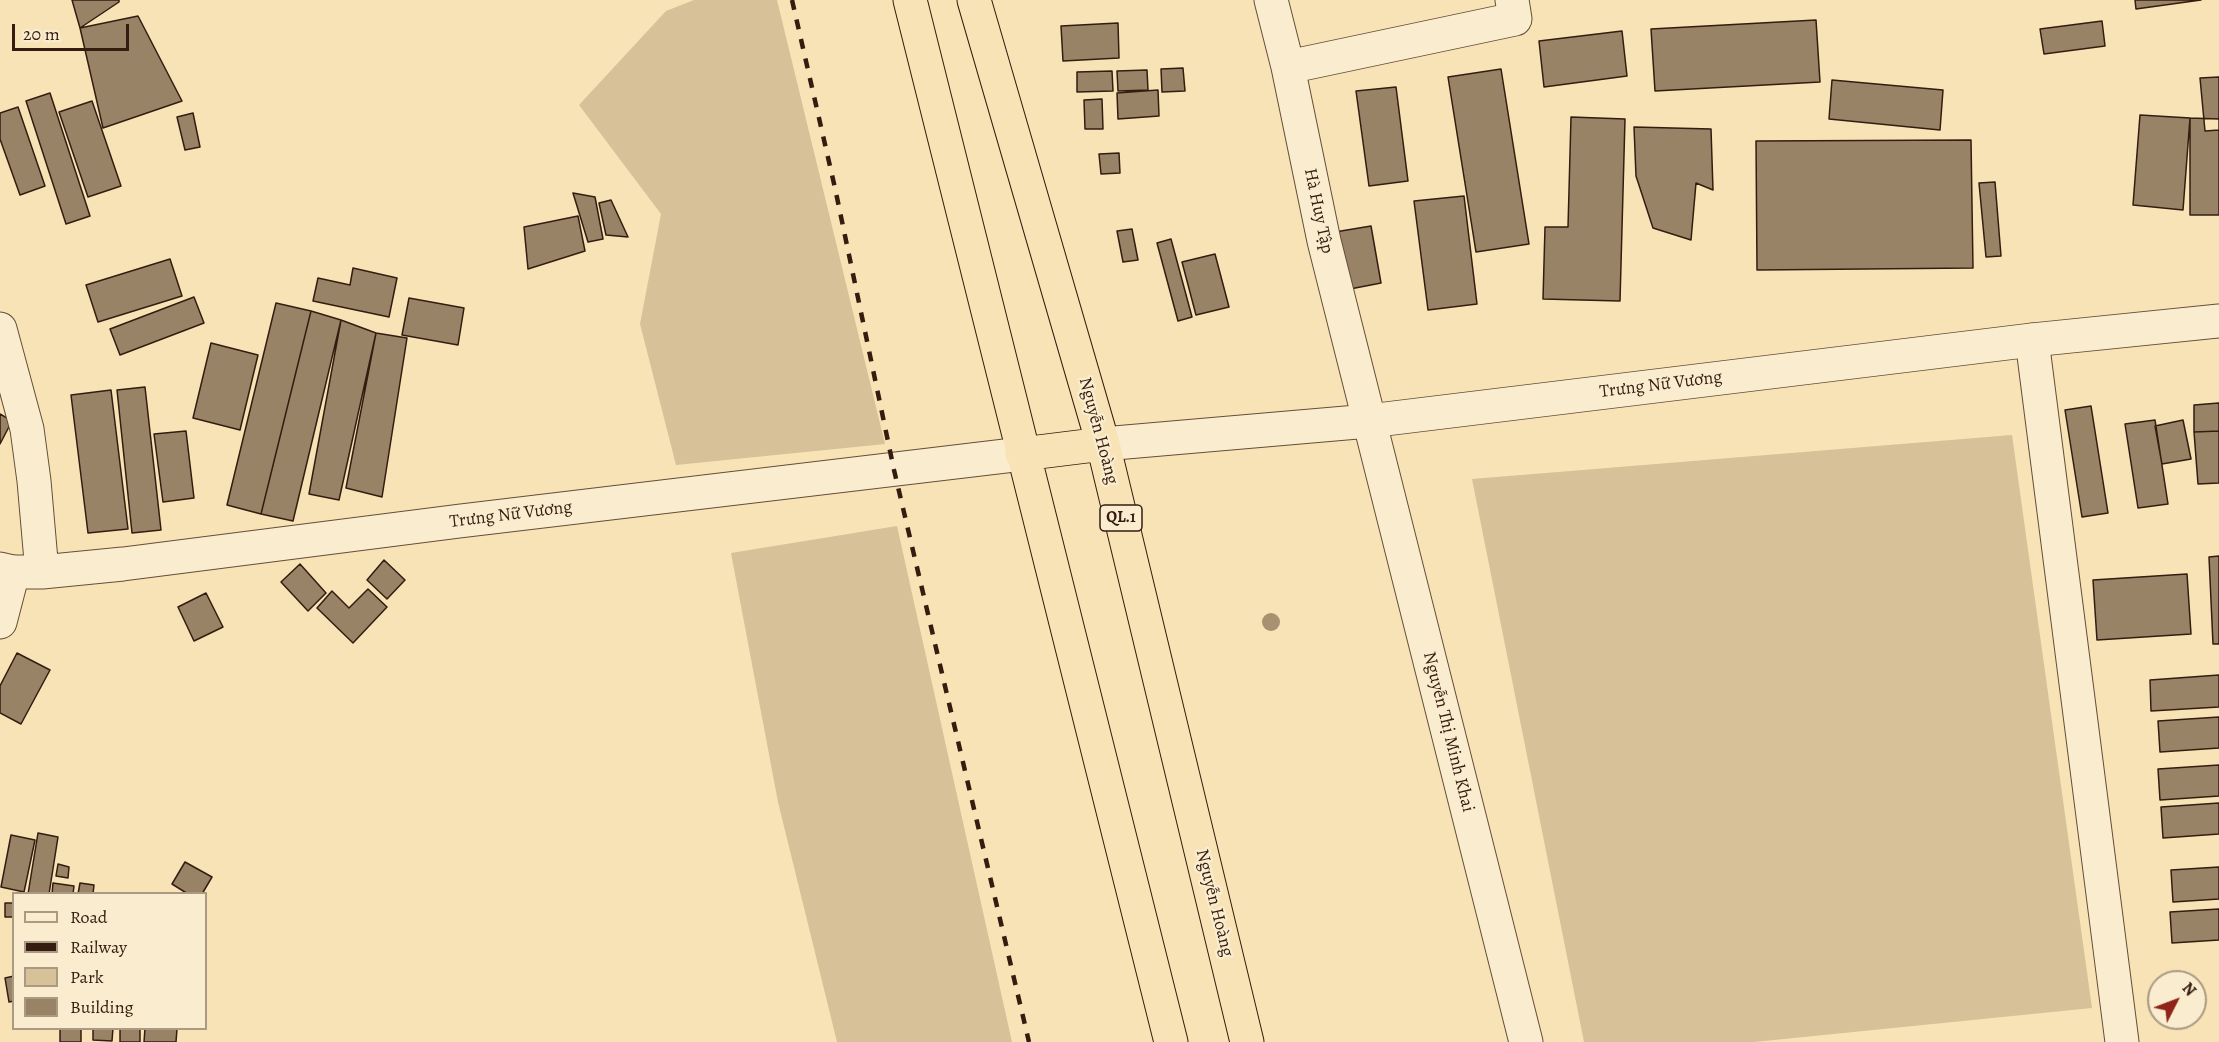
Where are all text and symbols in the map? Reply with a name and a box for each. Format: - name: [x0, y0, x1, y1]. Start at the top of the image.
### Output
- scale bar: [15, 12, 132, 50]
- text: 20 m: [23, 22, 60, 46]
- street label: Hà Huy Tập: [1298, 166, 1338, 256]
- street label: Trưng Nữ Vương: [1598, 367, 1724, 403]
- street label: Nguyễn Hoàng: [1073, 375, 1123, 487]
- street label: Trưng Nữ Vương: [448, 497, 574, 533]
- road number: QL.1: [1100, 505, 1142, 531]
- street label: Nguyễn Thị Minh Khai: [1418, 650, 1478, 814]
- street label: Nguyễn Hoàng: [1190, 847, 1238, 959]
- legend: [12, 892, 207, 1030]
- text: Road: [70, 905, 107, 929]
- text: Railway: [70, 935, 127, 959]
- text: Park: [70, 965, 104, 989]
- north arrow: [2147, 970, 2207, 1030]
- text: N: [2177, 978, 2201, 1001]
- text: Building: [70, 995, 134, 1019]

